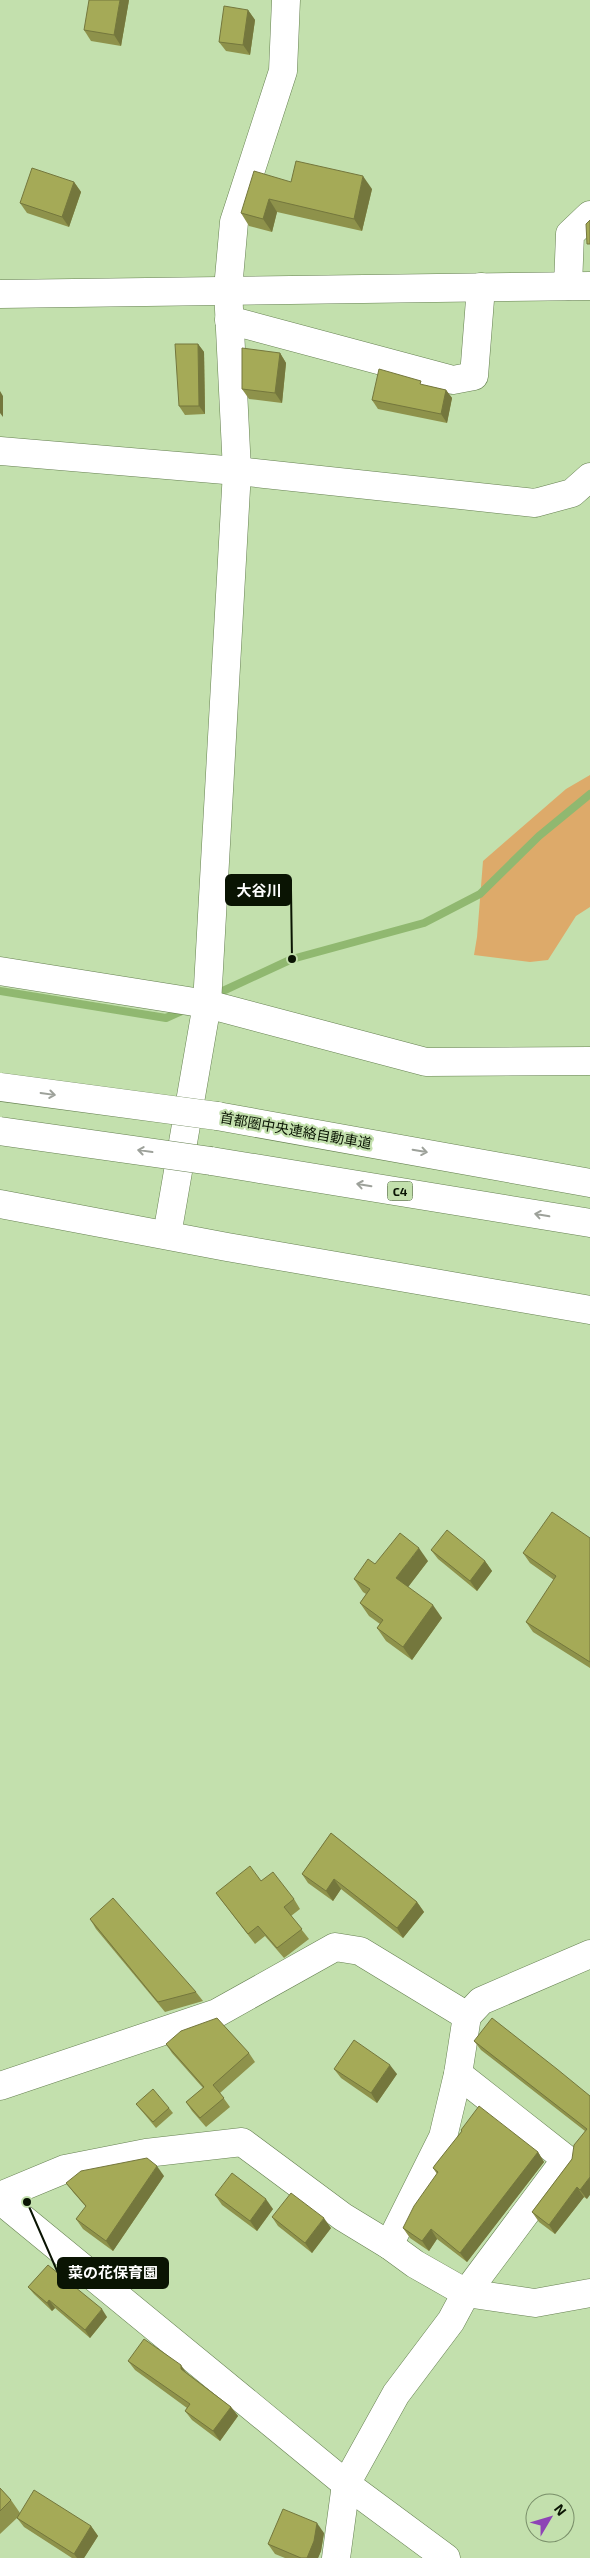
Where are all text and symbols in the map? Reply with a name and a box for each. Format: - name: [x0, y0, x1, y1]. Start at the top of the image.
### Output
- callout: 大谷川: [226, 875, 291, 905]
- text: 大谷川: [236, 881, 282, 899]
- one-way arrow: [40, 1089, 56, 1099]
- street label: 首都圏中央連絡自動車道: [219, 1108, 373, 1152]
- one-way arrow: [137, 1146, 153, 1156]
- one-way arrow: [412, 1147, 428, 1157]
- one-way arrow: [357, 1180, 373, 1190]
- road number: C4: [388, 1182, 412, 1200]
- one-way arrow: [534, 1209, 550, 1219]
- callout: 菜の花保育園: [58, 2258, 168, 2288]
- text: 菜の花保育園: [68, 2263, 158, 2281]
- north arrow: [525, 2493, 575, 2543]
- text: N: [551, 2500, 570, 2519]

